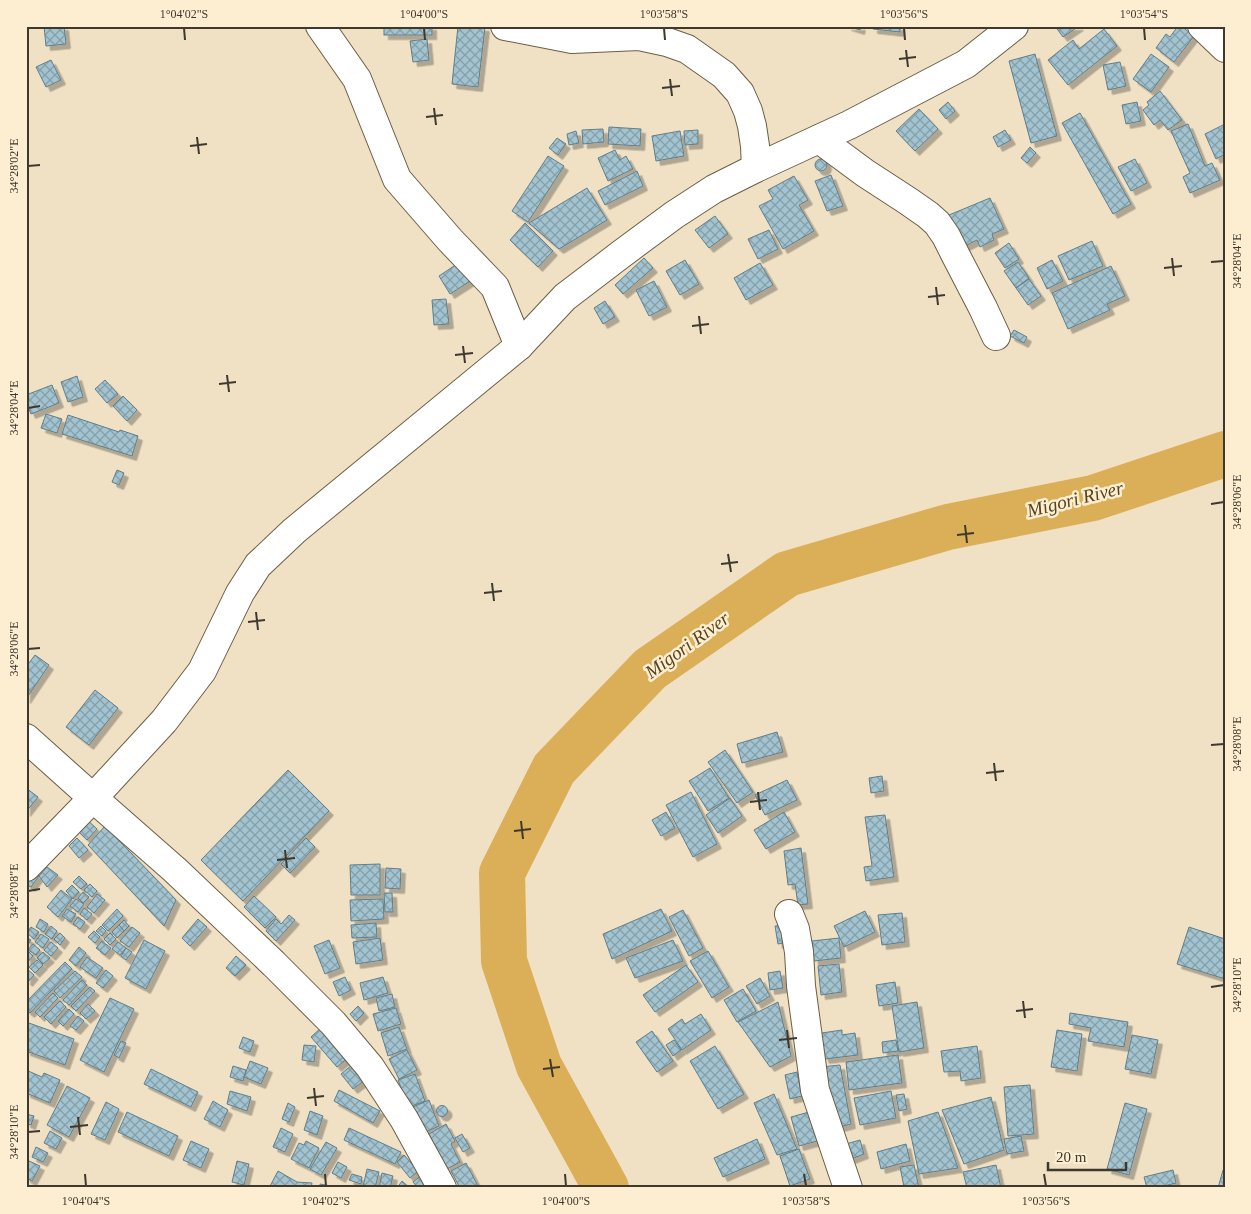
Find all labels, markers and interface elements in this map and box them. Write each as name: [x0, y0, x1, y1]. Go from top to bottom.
text: 1°04'02"S: [160, 7, 208, 21]
text: 1°04'00"S: [400, 7, 448, 21]
text: 1°03'58"S: [640, 7, 688, 21]
text: 1°03'56"S: [880, 7, 928, 21]
text: 1°03'54"S: [1120, 7, 1168, 21]
text: 34°28'02"E: [7, 138, 21, 194]
text: 34°28'04"E: [1230, 233, 1244, 289]
text: 34°28'04"E: [7, 380, 21, 436]
text: 34°28'06"E: [1230, 474, 1244, 530]
water label: Migori River: [1024, 477, 1126, 521]
water label: Migori River: [640, 607, 734, 683]
text: 34°28'06"E: [7, 621, 21, 677]
text: 34°28'08"E: [1230, 716, 1244, 772]
text: 34°28'08"E: [7, 863, 21, 919]
text: 34°28'10"E: [1230, 957, 1244, 1013]
text: 34°28'10"E: [7, 1104, 21, 1160]
scale bar: [1048, 1139, 1126, 1171]
text: 20 m: [1056, 1149, 1087, 1165]
text: 1°04'04"S: [62, 1194, 110, 1208]
text: 1°04'02"S: [302, 1194, 350, 1208]
text: 1°04'00"S: [542, 1194, 590, 1208]
text: 1°03'58"S: [782, 1194, 830, 1208]
text: 1°03'56"S: [1022, 1194, 1070, 1208]

